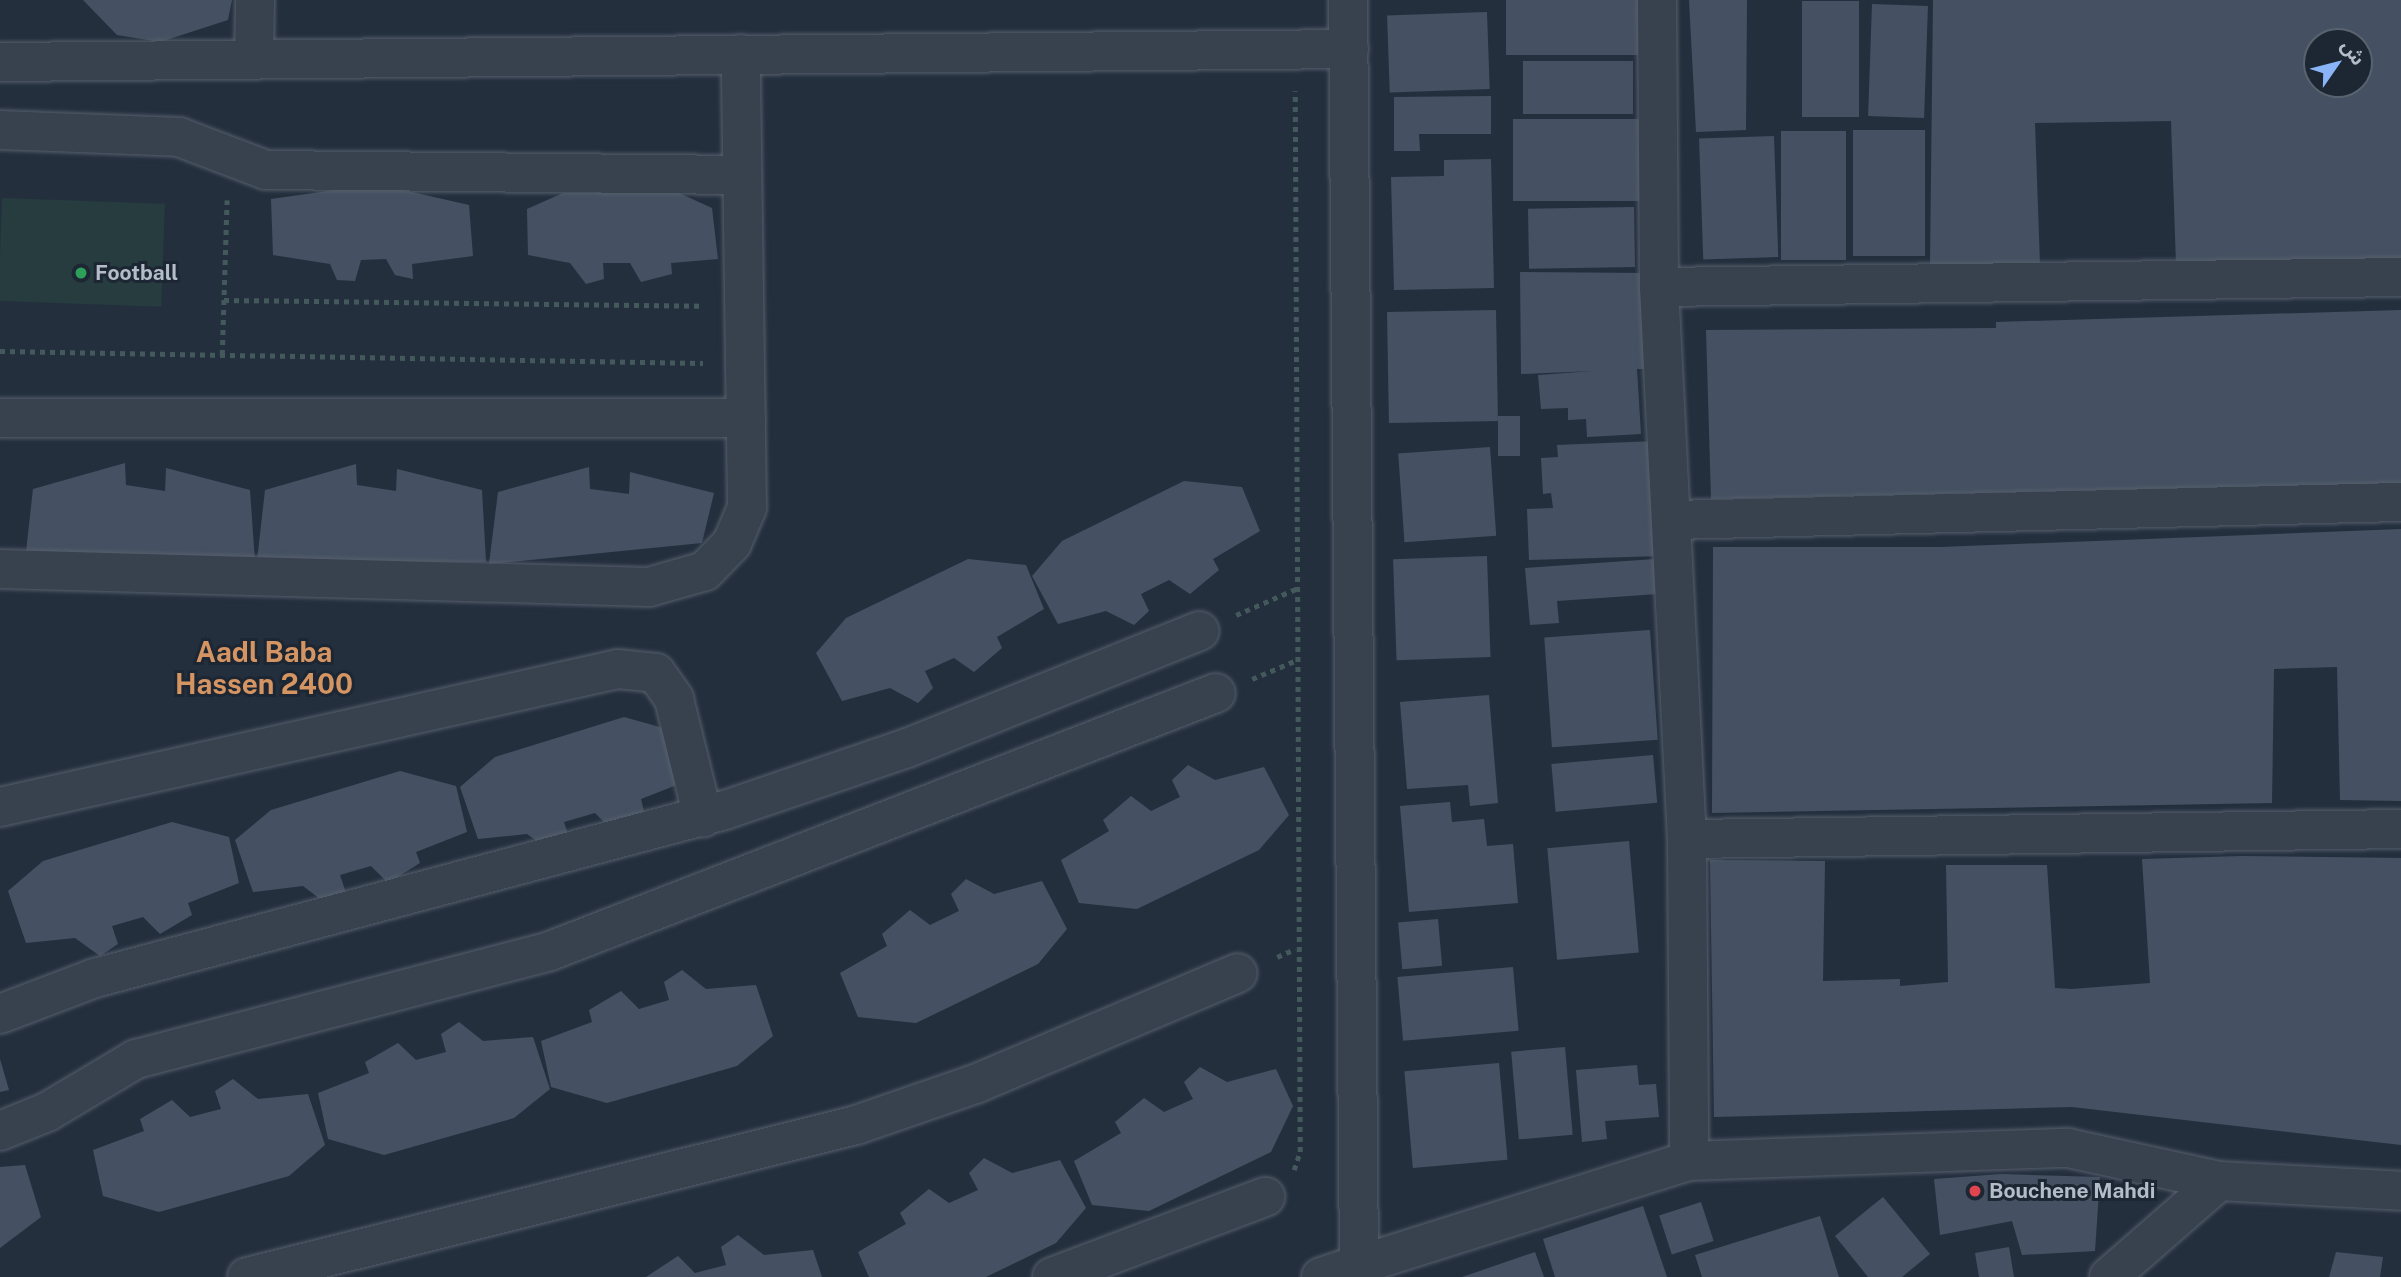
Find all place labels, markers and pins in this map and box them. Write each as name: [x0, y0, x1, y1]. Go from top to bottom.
place label: Football: [95, 260, 178, 286]
marker: Football: [73, 265, 89, 281]
place label: Bouchene Mahdi: [1989, 1178, 2155, 1204]
marker: Bouchene Mahdi: [1967, 1183, 1983, 1199]

